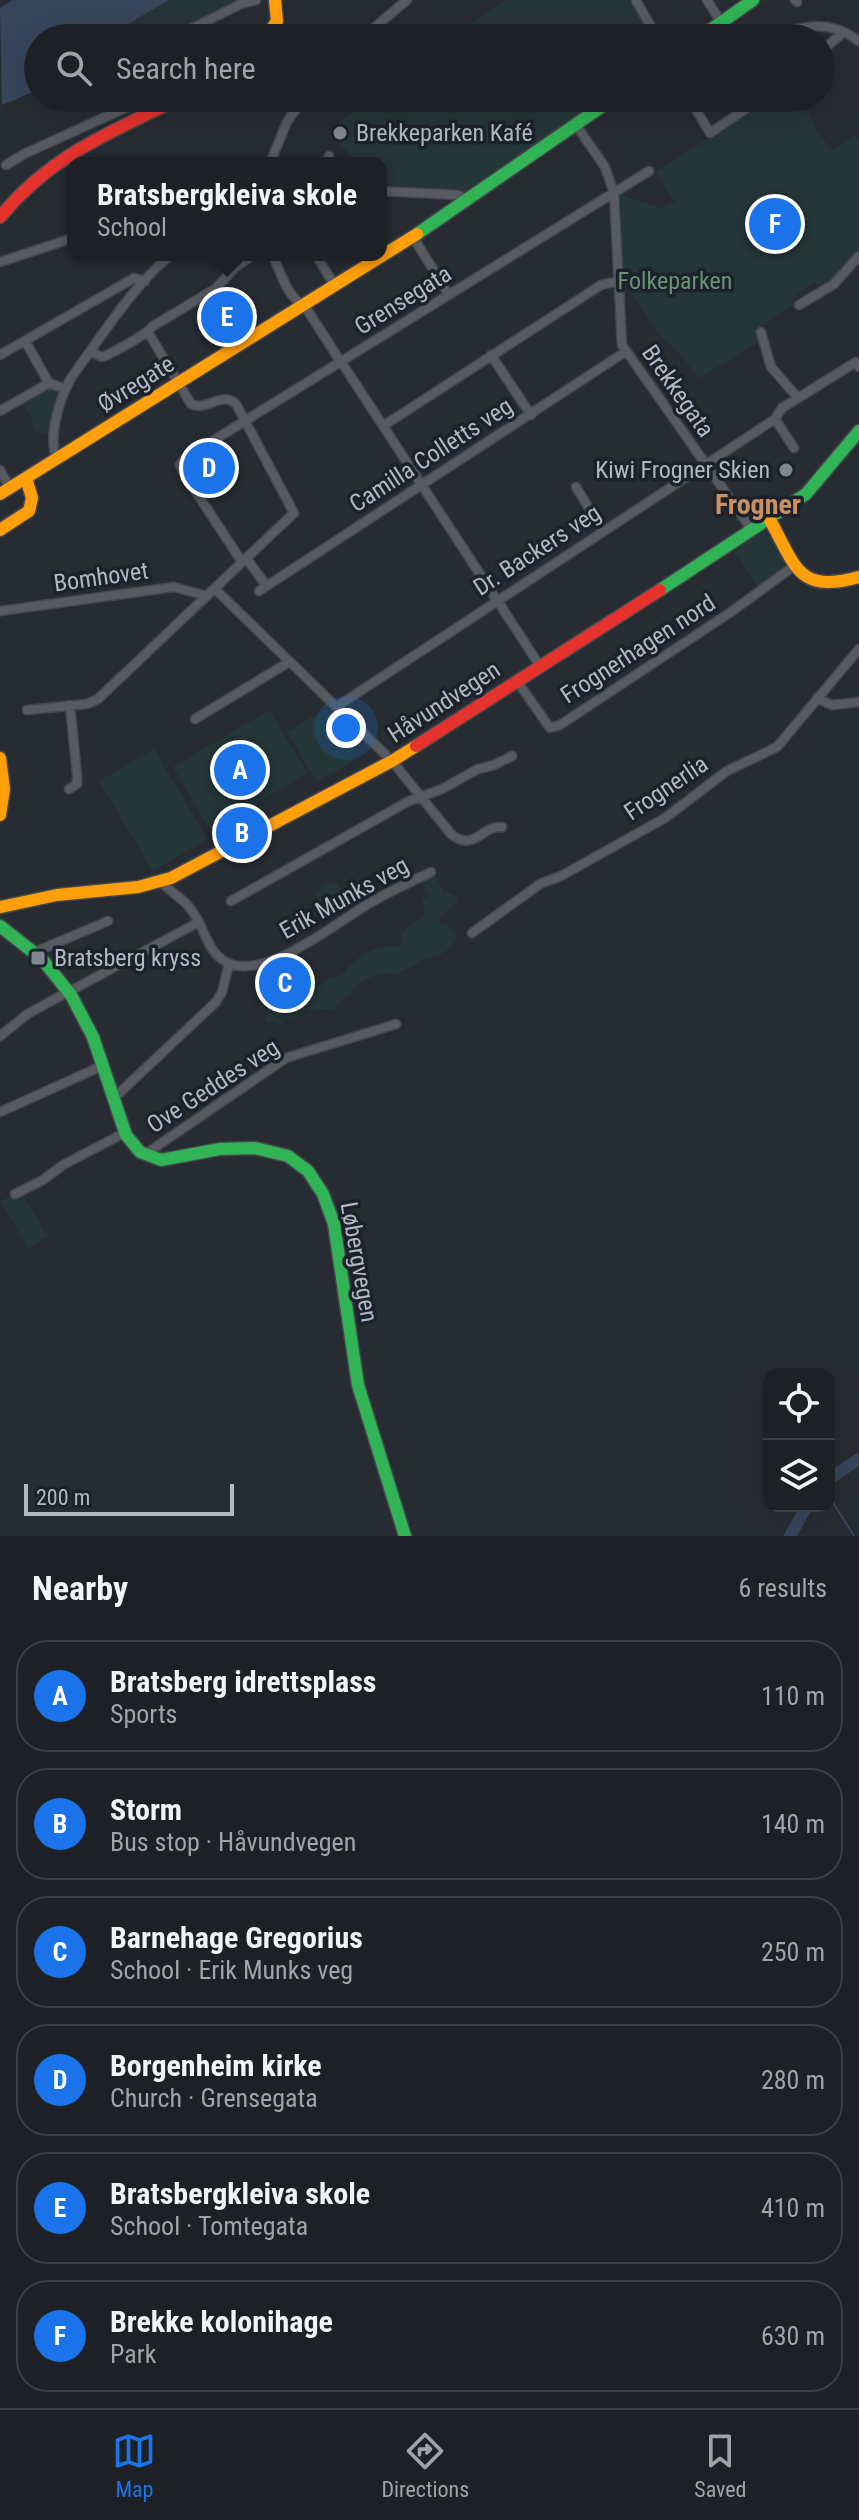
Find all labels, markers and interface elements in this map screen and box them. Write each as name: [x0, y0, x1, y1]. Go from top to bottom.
search box: [24, 24, 835, 112]
icon: search: [52, 46, 96, 90]
text: Search here: [116, 51, 256, 86]
place label: Brekkeparken Kafé: [356, 119, 533, 147]
marker: Brekkeparken Kafé: [331, 124, 349, 142]
popup: [67, 157, 387, 261]
text: Bratsbergkleiva skole: [97, 177, 357, 212]
pin: F: [749, 194, 801, 254]
text: School: [97, 212, 167, 242]
street label: Grensegata: [350, 259, 456, 341]
park label: Folkeparken: [618, 267, 732, 295]
pin: E: [201, 287, 253, 347]
street label: Brekkegata: [636, 340, 720, 442]
street label: Øvregate: [93, 350, 179, 418]
street label: Camilla Colletts veg: [344, 392, 518, 518]
pin: D: [183, 438, 235, 498]
place label: Kiwi Frogner Skien: [595, 456, 770, 484]
marker: Kiwi Frogner Skien: [777, 461, 795, 479]
district label: Frogner: [715, 488, 801, 521]
street label: Dr. Backers veg: [468, 499, 606, 601]
street label: Bomhovet: [52, 557, 150, 597]
street label: Frognerhagen nord: [556, 589, 720, 709]
street label: Håvundvegen: [383, 655, 505, 749]
your location: [326, 708, 366, 748]
pin: A: [214, 740, 266, 800]
street label: Frognerlia: [619, 750, 713, 826]
pin: B: [216, 803, 268, 863]
street label: Erik Munks veg: [275, 851, 413, 945]
place label: Bratsberg kryss: [54, 944, 201, 972]
marker: Bratsberg kryss: [29, 949, 47, 967]
pin: C: [259, 953, 311, 1013]
street label: Ove Geddes veg: [142, 1033, 284, 1139]
street label: Løbergvegen: [335, 1200, 383, 1324]
map controls: [763, 1368, 835, 1512]
button: locate: [763, 1368, 835, 1440]
button: layers: [763, 1440, 835, 1512]
scale bar: [24, 1480, 234, 1516]
text: 200 m: [36, 1485, 90, 1510]
text: Nearby: [32, 1568, 128, 1608]
text: 6 results: [738, 1573, 827, 1603]
text: Bratsberg idrettsplass: [110, 1664, 376, 1699]
text: A: [52, 1681, 68, 1711]
text: 110 m: [761, 1681, 825, 1711]
text: Sports: [110, 1699, 177, 1729]
text: Storm: [110, 1792, 182, 1827]
text: B: [53, 1809, 67, 1839]
text: 140 m: [761, 1809, 825, 1839]
text: Bus stop · Håvundvegen: [110, 1827, 356, 1857]
text: Barnehage Gregorius: [110, 1920, 363, 1955]
text: C: [53, 1937, 67, 1967]
text: 250 m: [761, 1937, 825, 1967]
text: School · Erik Munks veg: [110, 1955, 353, 1985]
text: Borgenheim kirke: [110, 2048, 322, 2083]
text: D: [53, 2065, 67, 2095]
text: 280 m: [761, 2065, 825, 2095]
text: Church · Grensegata: [110, 2083, 318, 2113]
text: Bratsbergkleiva skole: [110, 2176, 370, 2211]
text: E: [54, 2193, 66, 2223]
text: 410 m: [761, 2193, 825, 2223]
text: School · Tomtegata: [110, 2211, 308, 2241]
text: Brekke kolonihage: [110, 2304, 333, 2339]
text: F: [54, 2321, 66, 2351]
text: 630 m: [761, 2321, 825, 2351]
text: Park: [110, 2339, 156, 2369]
tab: Map: [112, 2429, 156, 2502]
tab: Directions: [381, 2429, 469, 2502]
tab: Saved: [694, 2429, 747, 2502]

